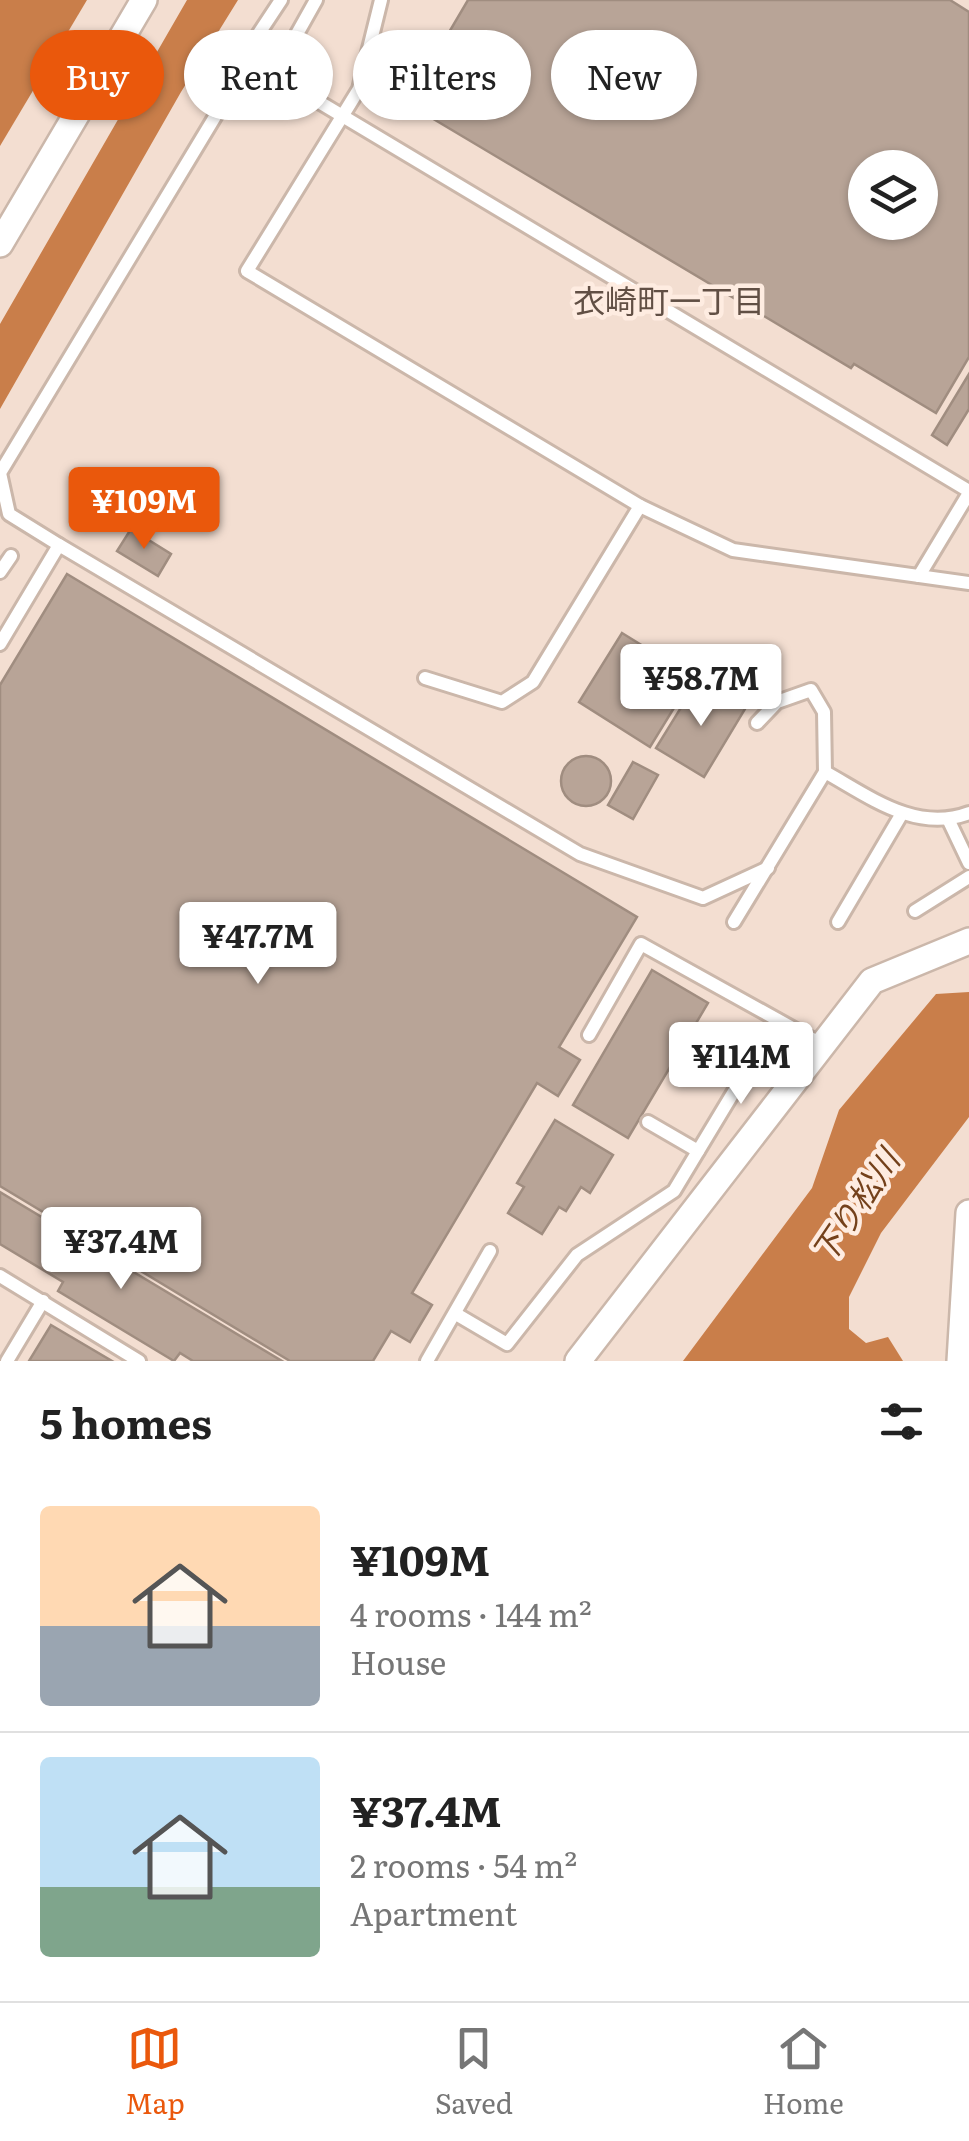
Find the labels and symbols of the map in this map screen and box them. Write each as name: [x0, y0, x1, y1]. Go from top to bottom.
district label: 衣崎町一丁目: [573, 275, 765, 323]
pin: ¥109M: [74, 467, 214, 552]
pin: ¥58.7M: [620, 644, 782, 729]
pin: ¥47.7M: [177, 902, 339, 987]
pin: ¥114M: [671, 1022, 811, 1107]
water label: 下り松川: [798, 1136, 911, 1272]
pin: ¥37.4M: [40, 1207, 202, 1292]

